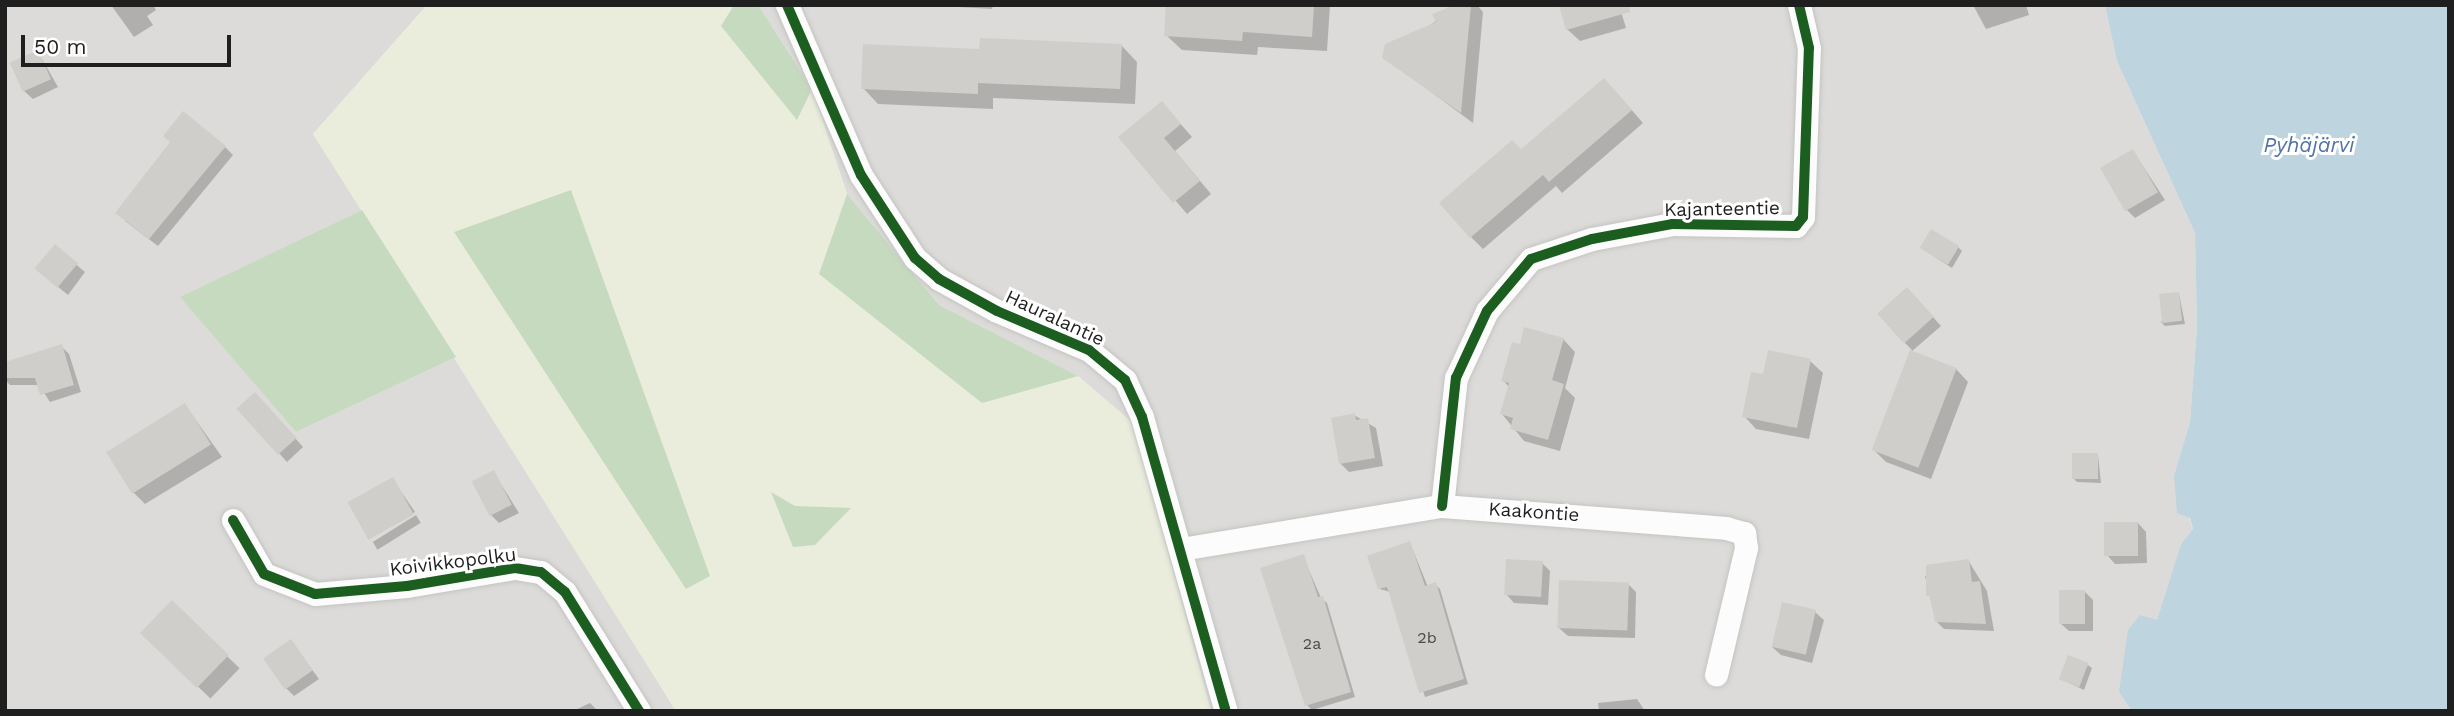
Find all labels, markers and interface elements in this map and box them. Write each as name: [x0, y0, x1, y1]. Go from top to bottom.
scale bar: [24, 21, 234, 65]
text: 50 m: [34, 34, 86, 59]
water label: Pyhäjärvi: [2263, 132, 2355, 158]
street label: Kajanteentie: [1664, 197, 1780, 221]
street label: Hauralantie: [1002, 285, 1108, 351]
street label: Kaakontie: [1488, 497, 1580, 527]
street label: Koivikkopolku: [388, 543, 518, 581]
house number: 2b: [1417, 628, 1437, 648]
house number: 2a: [1303, 634, 1321, 654]

